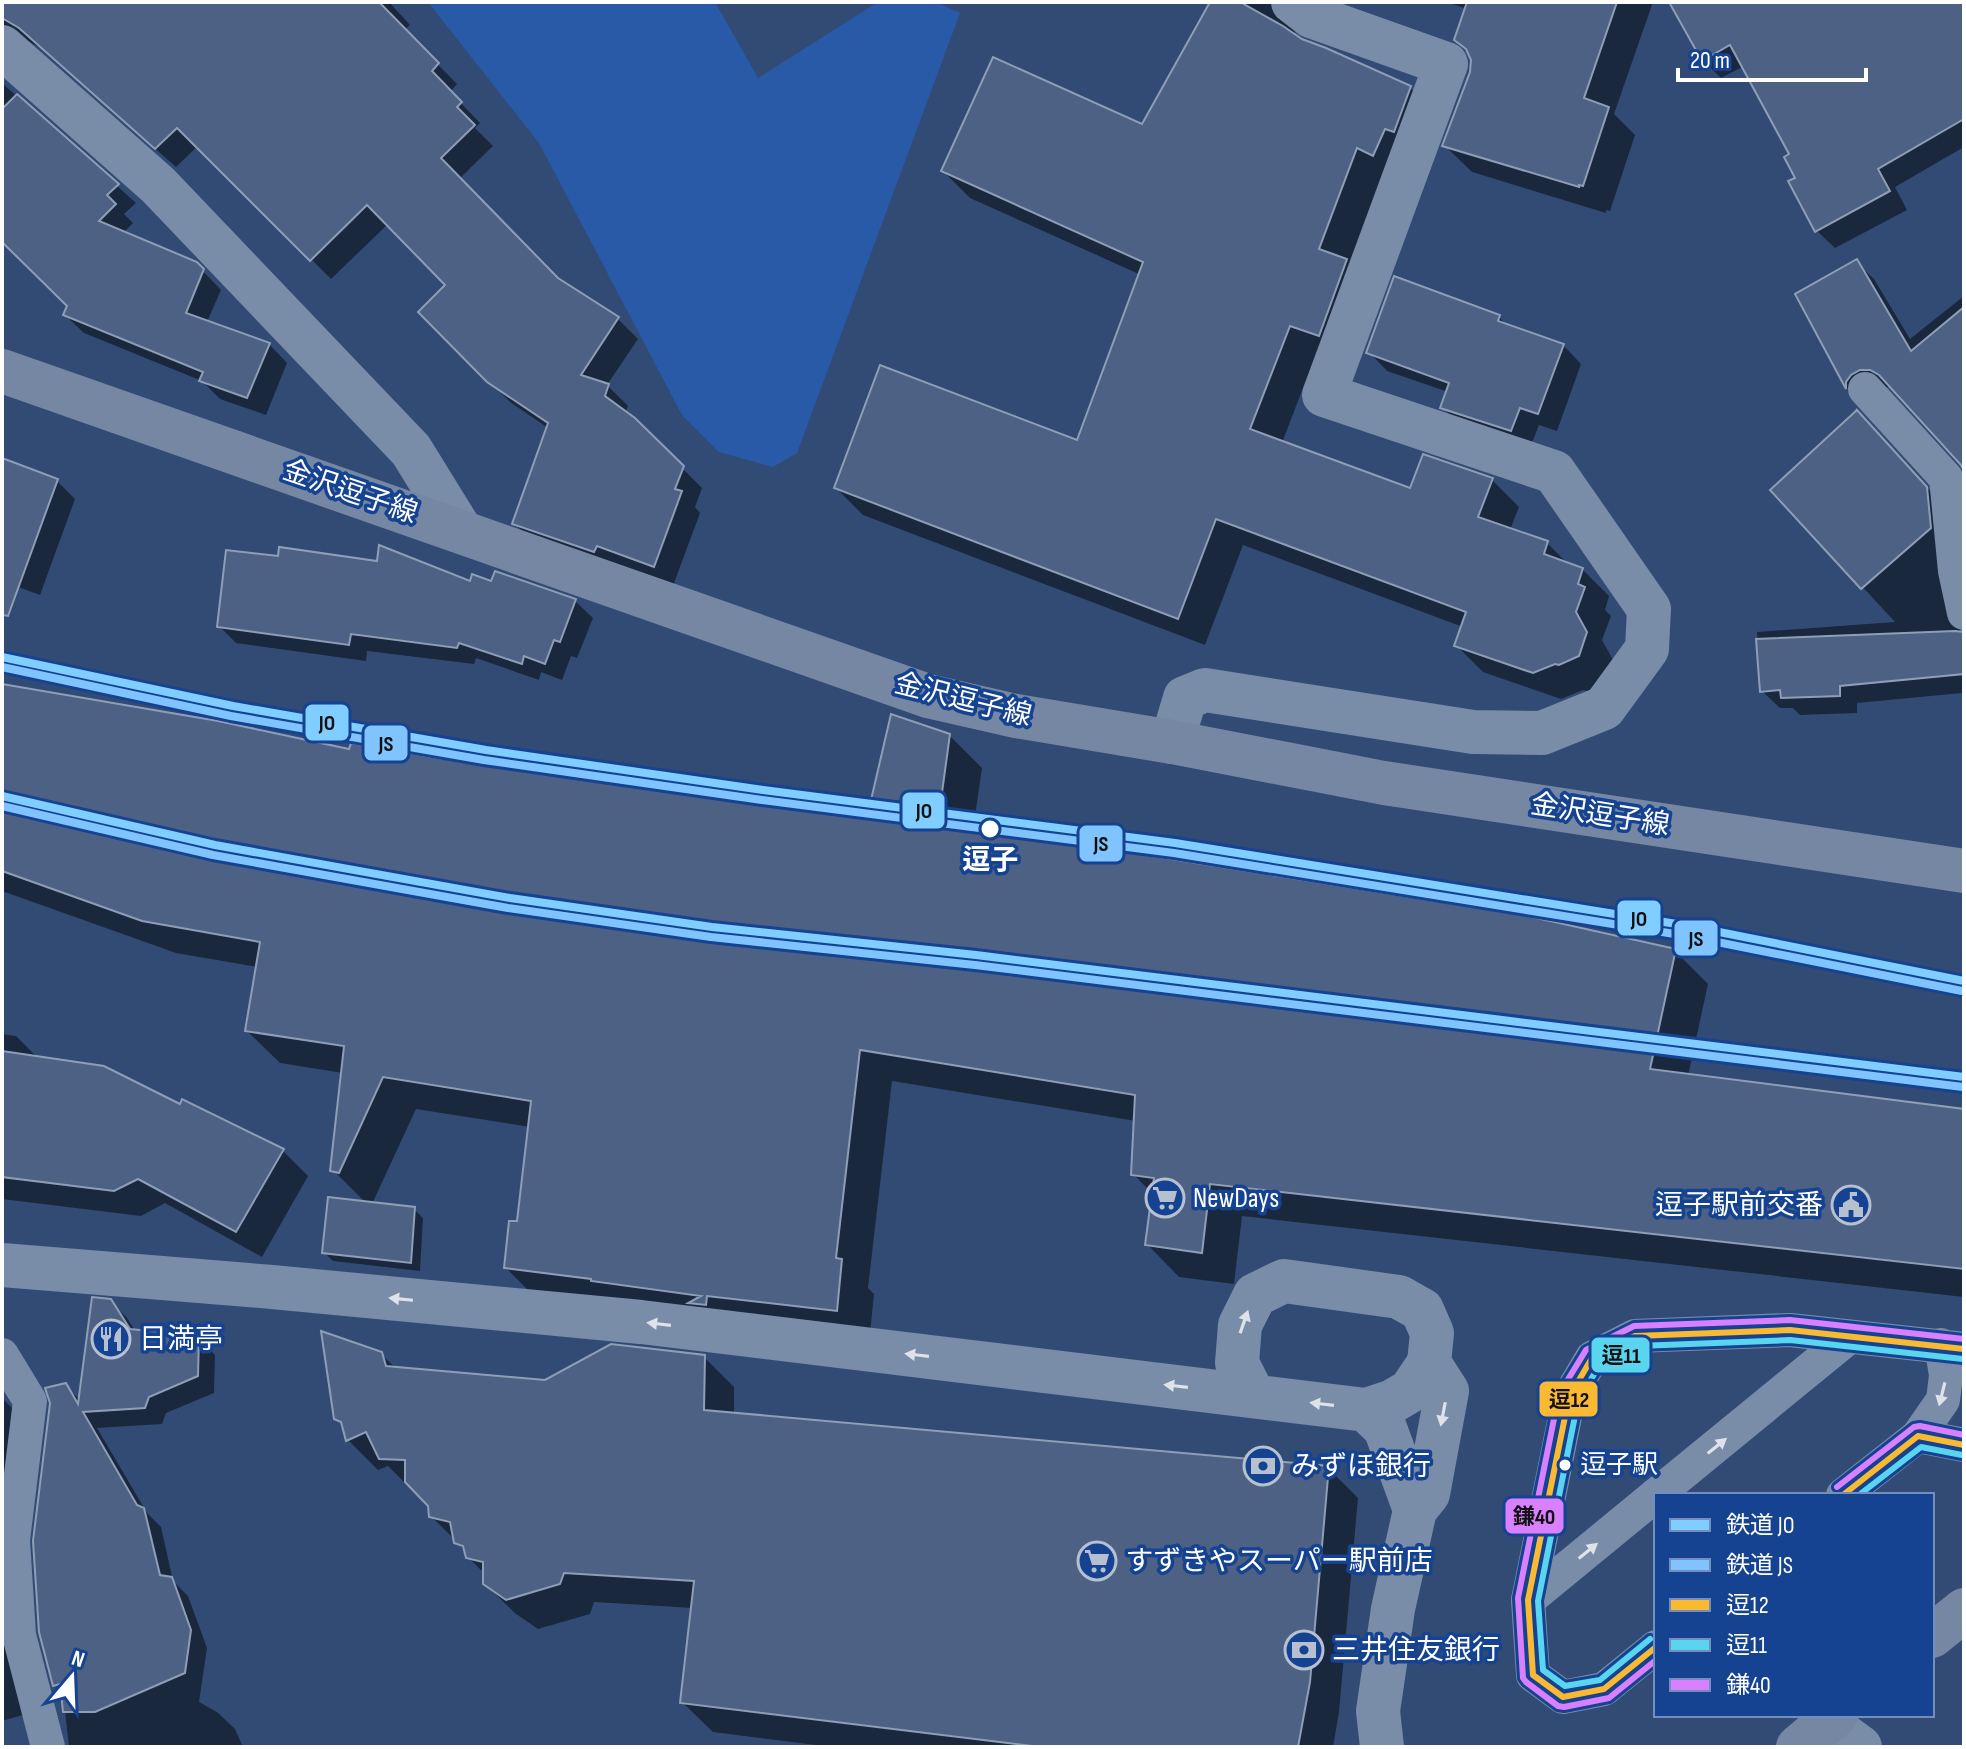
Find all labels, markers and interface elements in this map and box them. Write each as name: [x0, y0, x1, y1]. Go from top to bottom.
scale bar: [1678, 32, 1866, 82]
text: 20 m: [1690, 46, 1730, 75]
street label: 金沢逗子線: [278, 454, 422, 530]
street label: 金沢逗子線: [891, 667, 1035, 733]
line badge: JO: [304, 703, 350, 742]
text: JO: [318, 710, 335, 737]
line badge: JS: [363, 724, 409, 762]
text: JS: [378, 731, 394, 758]
street label: 金沢逗子線: [1528, 788, 1672, 842]
line badge: JO: [901, 791, 946, 830]
text: JO: [915, 798, 932, 825]
marker: 逗子: [979, 818, 1001, 840]
line badge: JS: [1078, 824, 1124, 863]
text: JS: [1093, 831, 1109, 858]
place label: 逗子: [962, 844, 1018, 877]
line badge: JO: [1616, 899, 1662, 937]
text: JO: [1630, 906, 1647, 933]
line badge: JS: [1673, 919, 1719, 957]
text: JS: [1688, 926, 1704, 953]
supermarket icon: NewDays: [1144, 1177, 1186, 1219]
place label: NewDays: [1193, 1182, 1279, 1215]
public building icon: 逗子駅前交番: [1830, 1184, 1872, 1226]
place label: 逗子駅前交番: [1655, 1189, 1823, 1222]
one-way arrow: [388, 1292, 413, 1305]
one-way arrow: [1238, 1310, 1250, 1334]
restaurant icon: 日満亭: [90, 1318, 132, 1360]
one-way arrow: [646, 1318, 671, 1331]
place label: 日満亭: [139, 1323, 223, 1356]
line badge: 逗11: [1590, 1336, 1651, 1374]
text: 逗11: [1601, 1343, 1641, 1370]
one-way arrow: [905, 1349, 930, 1362]
one-way arrow: [1163, 1380, 1188, 1393]
line badge: 逗12: [1538, 1380, 1599, 1418]
one-way arrow: [1935, 1381, 1948, 1406]
text: 逗12: [1549, 1387, 1589, 1414]
one-way arrow: [1310, 1397, 1335, 1410]
one-way arrow: [1436, 1402, 1448, 1427]
one-way arrow: [1706, 1437, 1727, 1454]
bank icon: みずほ銀行: [1242, 1445, 1284, 1487]
place label: みずほ銀行: [1291, 1450, 1431, 1483]
place label: 逗子駅: [1580, 1450, 1658, 1481]
marker: 逗子駅: [1557, 1457, 1573, 1473]
legend: [1654, 1493, 1934, 1717]
line badge: 鎌40: [1504, 1497, 1565, 1535]
text: 鎌40: [1513, 1504, 1555, 1531]
text: 鉄道 JO: [1726, 1511, 1795, 1540]
supermarket icon: すずきやスーパー駅前店: [1076, 1540, 1118, 1582]
one-way arrow: [1578, 1542, 1599, 1559]
place label: すずきやスーパー駅前店: [1125, 1545, 1433, 1578]
text: 鉄道 JS: [1726, 1551, 1793, 1580]
text: 逗12: [1726, 1591, 1769, 1620]
bank icon: 三井住友銀行: [1283, 1629, 1325, 1671]
text: 逗11: [1726, 1631, 1767, 1660]
place label: 三井住友銀行: [1332, 1634, 1500, 1667]
north arrow: [32, 1637, 112, 1717]
text: N: [68, 1645, 88, 1674]
text: 鎌40: [1726, 1671, 1771, 1700]

